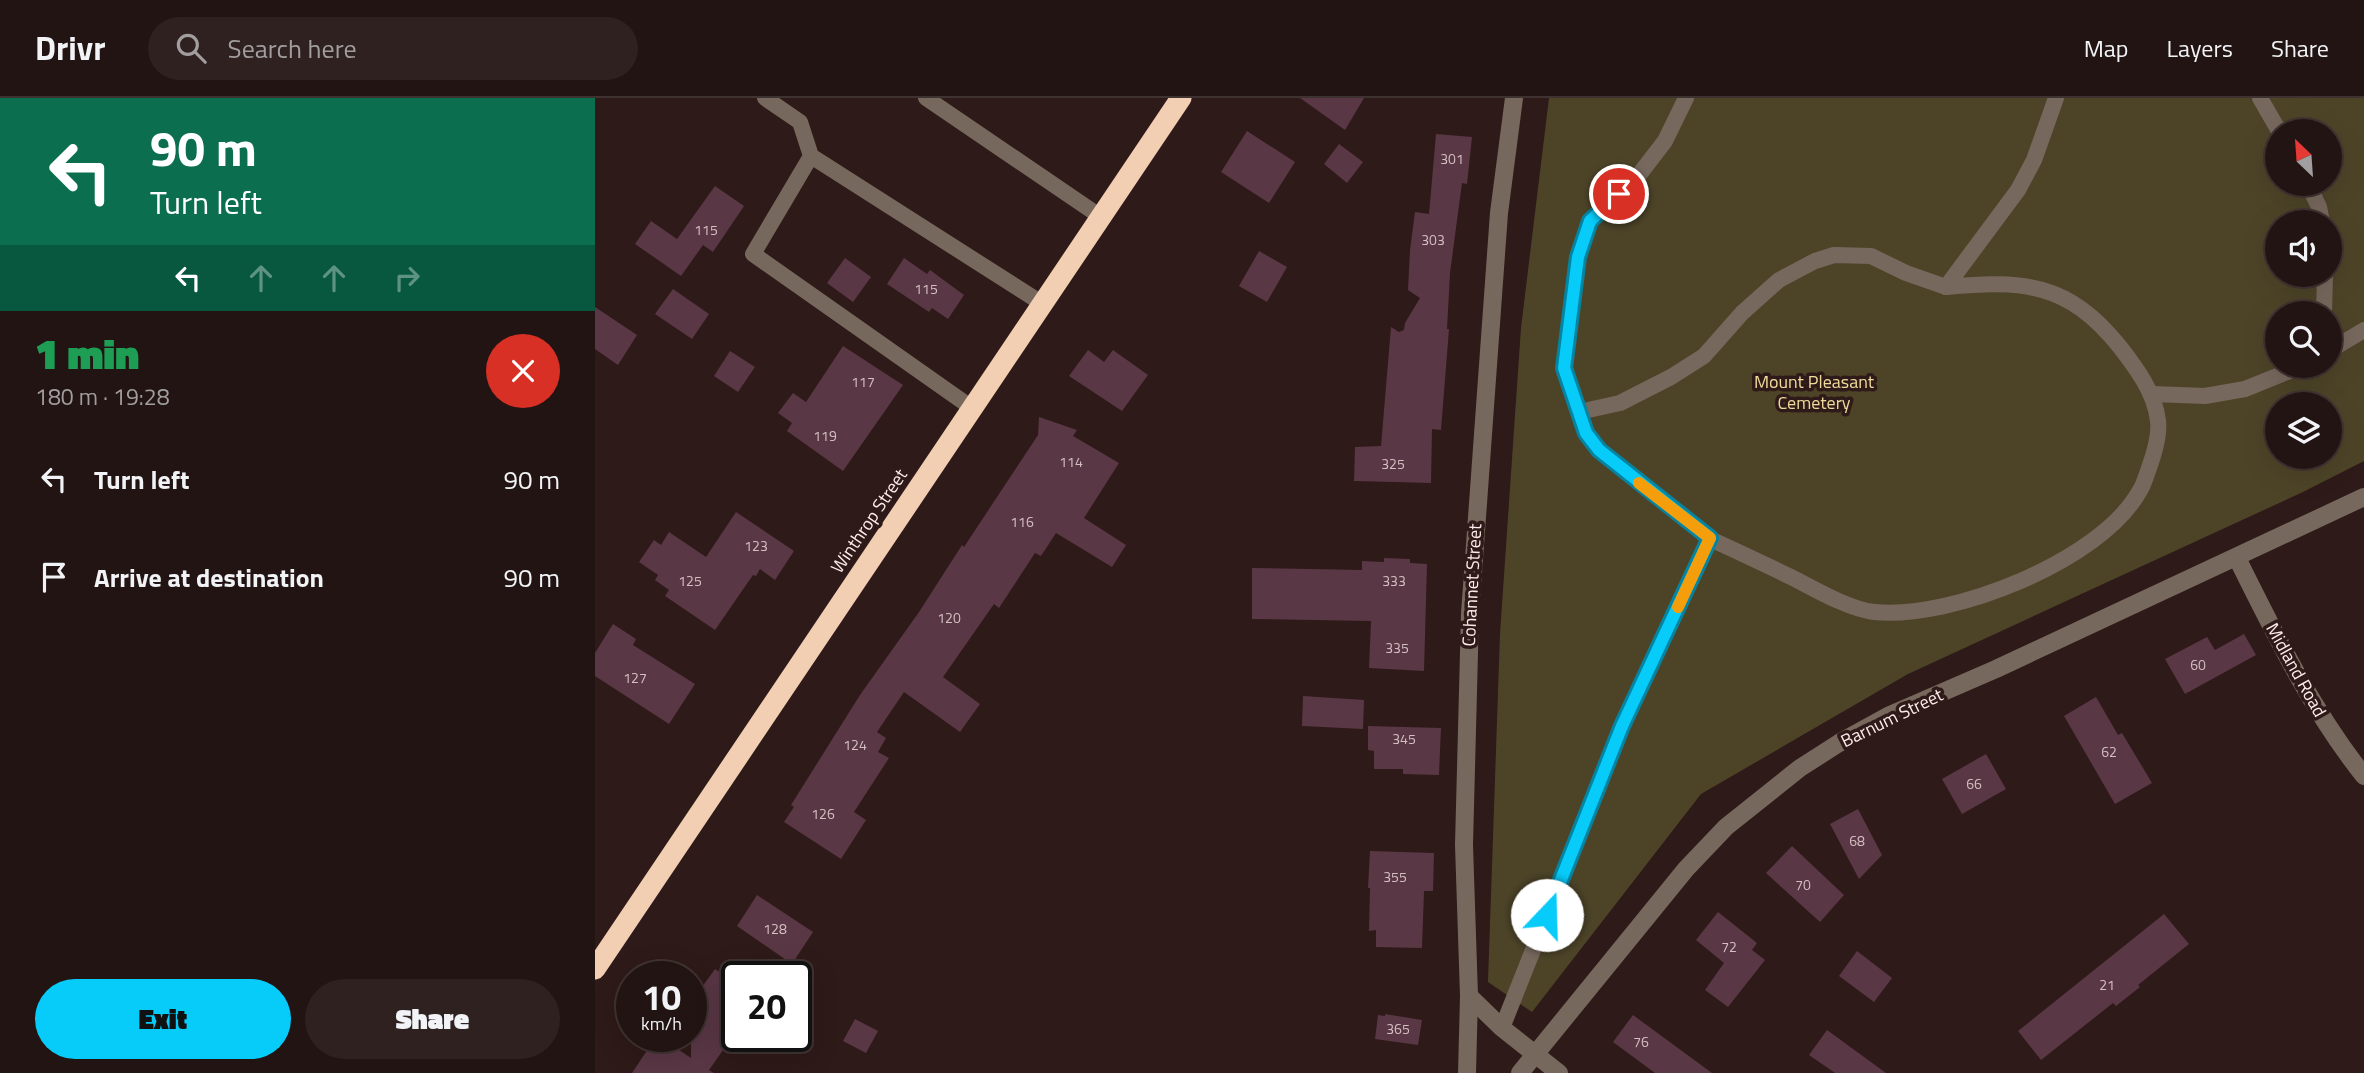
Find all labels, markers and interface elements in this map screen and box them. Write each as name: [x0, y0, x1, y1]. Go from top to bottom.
search box: [148, 17, 638, 80]
text: Drivr: [35, 23, 106, 73]
icon: search: [172, 29, 210, 67]
text: Search here: [228, 29, 357, 68]
text: Map: [2084, 30, 2129, 66]
text: Layers: [2167, 30, 2233, 66]
text: Share: [2271, 30, 2329, 66]
text: 90 m: [150, 110, 257, 185]
north arrow: [2265, 119, 2341, 196]
map controls: [2265, 119, 2342, 469]
icon: left: [35, 126, 126, 217]
house number: 301: [1440, 148, 1464, 169]
pin: [1589, 164, 1649, 224]
icon: arrive: [1600, 175, 1638, 213]
text: Turn left: [150, 178, 262, 226]
button: sound: [2265, 210, 2342, 287]
house number: 115: [694, 219, 718, 240]
house number: 303: [1421, 229, 1445, 250]
icon: left: [169, 259, 207, 297]
icon: ahead: [242, 259, 280, 297]
icon: ahead: [315, 259, 353, 297]
icon: right: [388, 259, 426, 297]
house number: 115: [914, 278, 938, 299]
button: search: [2265, 301, 2342, 378]
text: 1 min: [35, 321, 139, 385]
button: close: [486, 334, 560, 408]
park label: Mount Pleasant Cemetery: [1754, 368, 1875, 416]
house number: 117: [851, 371, 875, 392]
text: 180 m · 19:28: [35, 379, 170, 414]
button: layers: [2265, 392, 2342, 469]
house number: 119: [813, 425, 837, 446]
house number: 114: [1059, 451, 1083, 472]
house number: 325: [1381, 453, 1405, 474]
icon: left: [35, 460, 73, 498]
text: Turn left: [94, 460, 189, 499]
text: 90 m: [503, 460, 560, 499]
street label: Winthrop Street: [824, 462, 914, 578]
house number: 116: [1010, 511, 1034, 532]
street label: Cohannet Street: [1455, 522, 1488, 647]
house number: 123: [744, 535, 768, 556]
icon: arrive: [35, 558, 73, 596]
text: Arrive at destination: [94, 558, 324, 597]
text: 90 m: [503, 558, 560, 597]
house number: 125: [678, 570, 702, 591]
house number: 333: [1382, 570, 1406, 591]
house number: 120: [937, 607, 961, 628]
street label: Midland Road: [2259, 618, 2333, 722]
house number: 335: [1385, 637, 1409, 658]
house number: 60: [2190, 654, 2206, 675]
house number: 127: [623, 667, 647, 688]
street label: Barnum Street: [1836, 681, 1948, 754]
house number: 345: [1392, 728, 1416, 749]
house number: 124: [843, 734, 867, 755]
house number: 62: [2101, 741, 2117, 762]
house number: 66: [1966, 773, 1982, 794]
house number: 126: [811, 803, 835, 824]
house number: 68: [1849, 830, 1865, 851]
house number: 355: [1383, 866, 1407, 887]
house number: 70: [1795, 874, 1811, 895]
position arrow: [1510, 878, 1584, 952]
house number: 128: [763, 918, 787, 939]
house number: 72: [1721, 936, 1737, 957]
speed limit sign: 20: [721, 961, 812, 1052]
text: 10: [642, 970, 681, 1024]
house number: 21: [2099, 974, 2115, 995]
button: Exit: [35, 979, 291, 1059]
button: Share: [305, 979, 560, 1059]
text: km/h: [641, 1010, 682, 1037]
house number: 365: [1386, 1018, 1410, 1039]
house number: 76: [1633, 1031, 1649, 1052]

